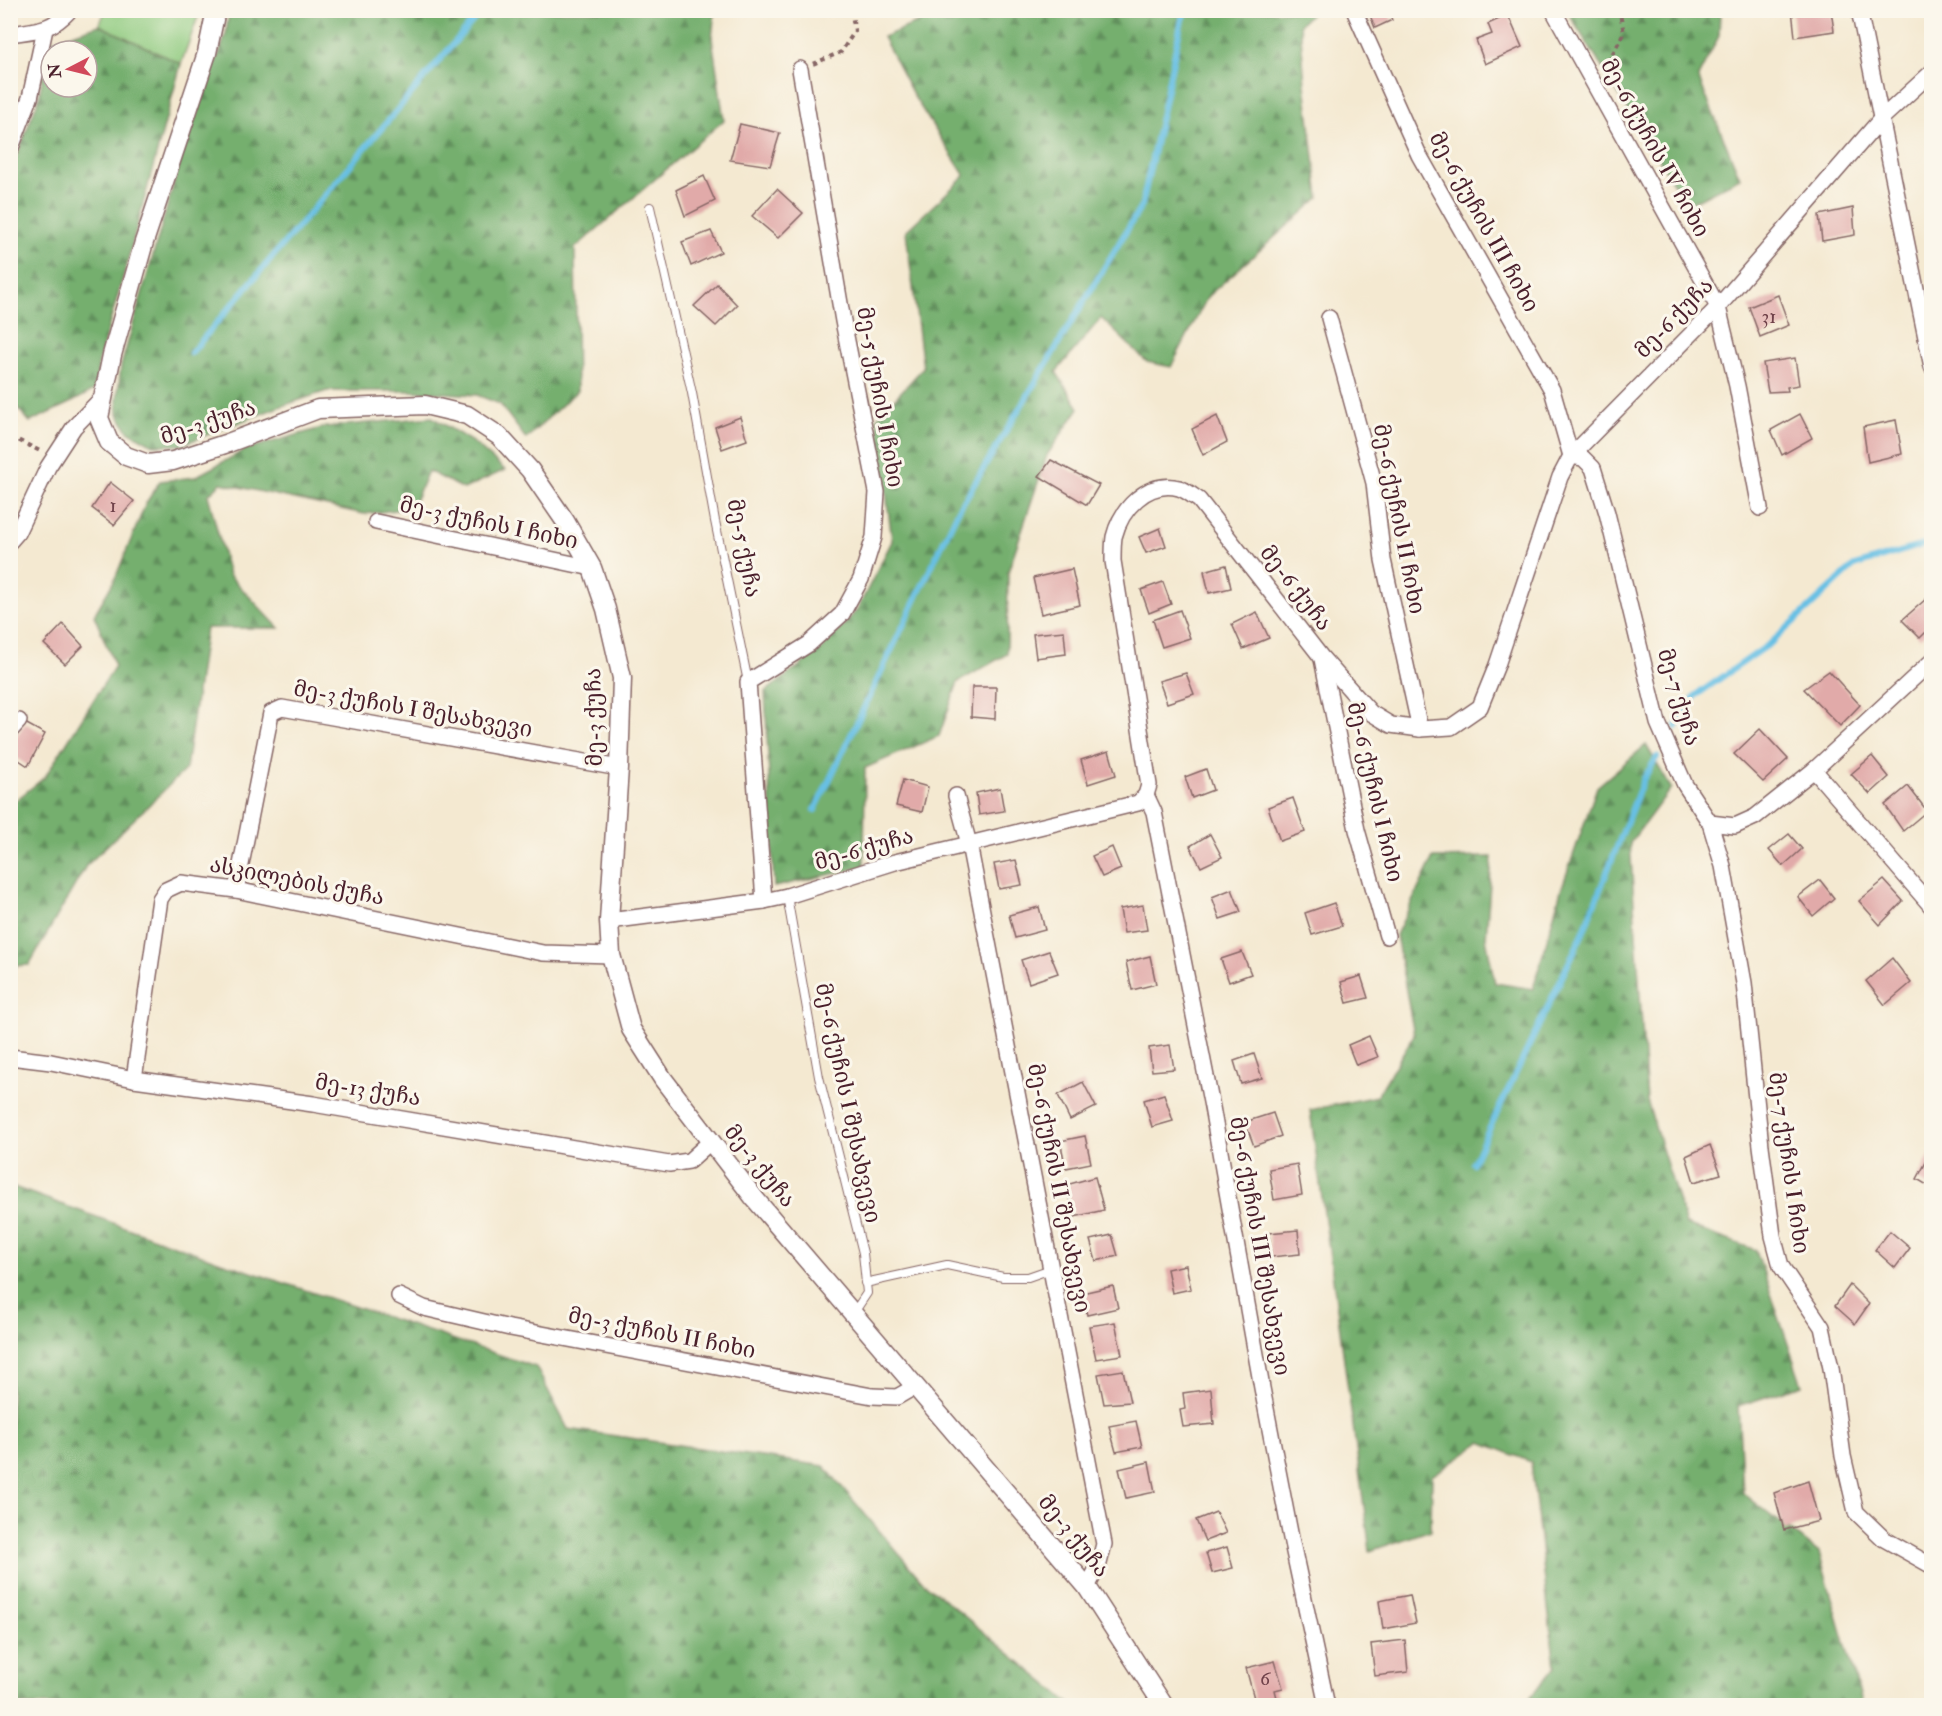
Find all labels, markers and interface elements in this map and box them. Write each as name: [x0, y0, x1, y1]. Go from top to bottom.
north arrow: [39, 39, 99, 99]
street label: მე-6 ქუჩის IV ჩიხი: [1594, 54, 1716, 242]
text: N: [44, 62, 66, 80]
street label: მე-6 ქუჩის III ჩიხი: [1423, 127, 1545, 317]
street label: მე-6 ქუჩა: [1629, 272, 1719, 364]
house number: 31: [1762, 304, 1776, 329]
street label: მე-5 ქუჩის I ჩიხი: [850, 305, 910, 489]
street label: მე-3 ქუჩა: [157, 393, 259, 451]
street label: მე-6 ქუჩის II ჩიხი: [1367, 422, 1431, 616]
street label: მე-3 ქუჩის I ჩიხი: [397, 490, 581, 556]
house number: 1: [109, 493, 117, 518]
street label: მე-5 ქუჩა: [721, 496, 767, 600]
street label: მე-6 ქუჩა: [1254, 540, 1338, 636]
street label: მე-7 ქუჩა: [1651, 645, 1707, 749]
street label: მე-3 ქუჩა: [579, 667, 609, 767]
street label: მე-3 ქუჩის I შესახვევი: [291, 674, 535, 744]
street label: მე-6 ქუჩის I ჩიხი: [1341, 699, 1409, 885]
street label: მე-6 ქუჩა: [812, 822, 916, 876]
street label: ასკილების ქუჩა: [207, 850, 387, 912]
street label: მე-6 ქუჩის I შესახვევი: [809, 980, 887, 1226]
street label: მე-6 ქუჩის II შესახვევი: [1021, 1061, 1097, 1315]
street label: მე-13 ქუჩა: [313, 1068, 423, 1112]
street label: მე-7 ქუჩის I ჩიხი: [1762, 1070, 1816, 1256]
street label: მე-6 ქუჩის III შესახვევი: [1223, 1114, 1297, 1378]
street label: მე-3 ქუჩა: [718, 1119, 802, 1213]
street label: მე-3 ქუჩის II ჩიხი: [566, 1301, 758, 1365]
street label: მე-3 ქუჩა: [1032, 1489, 1116, 1583]
house number: 6: [1260, 1666, 1271, 1691]

